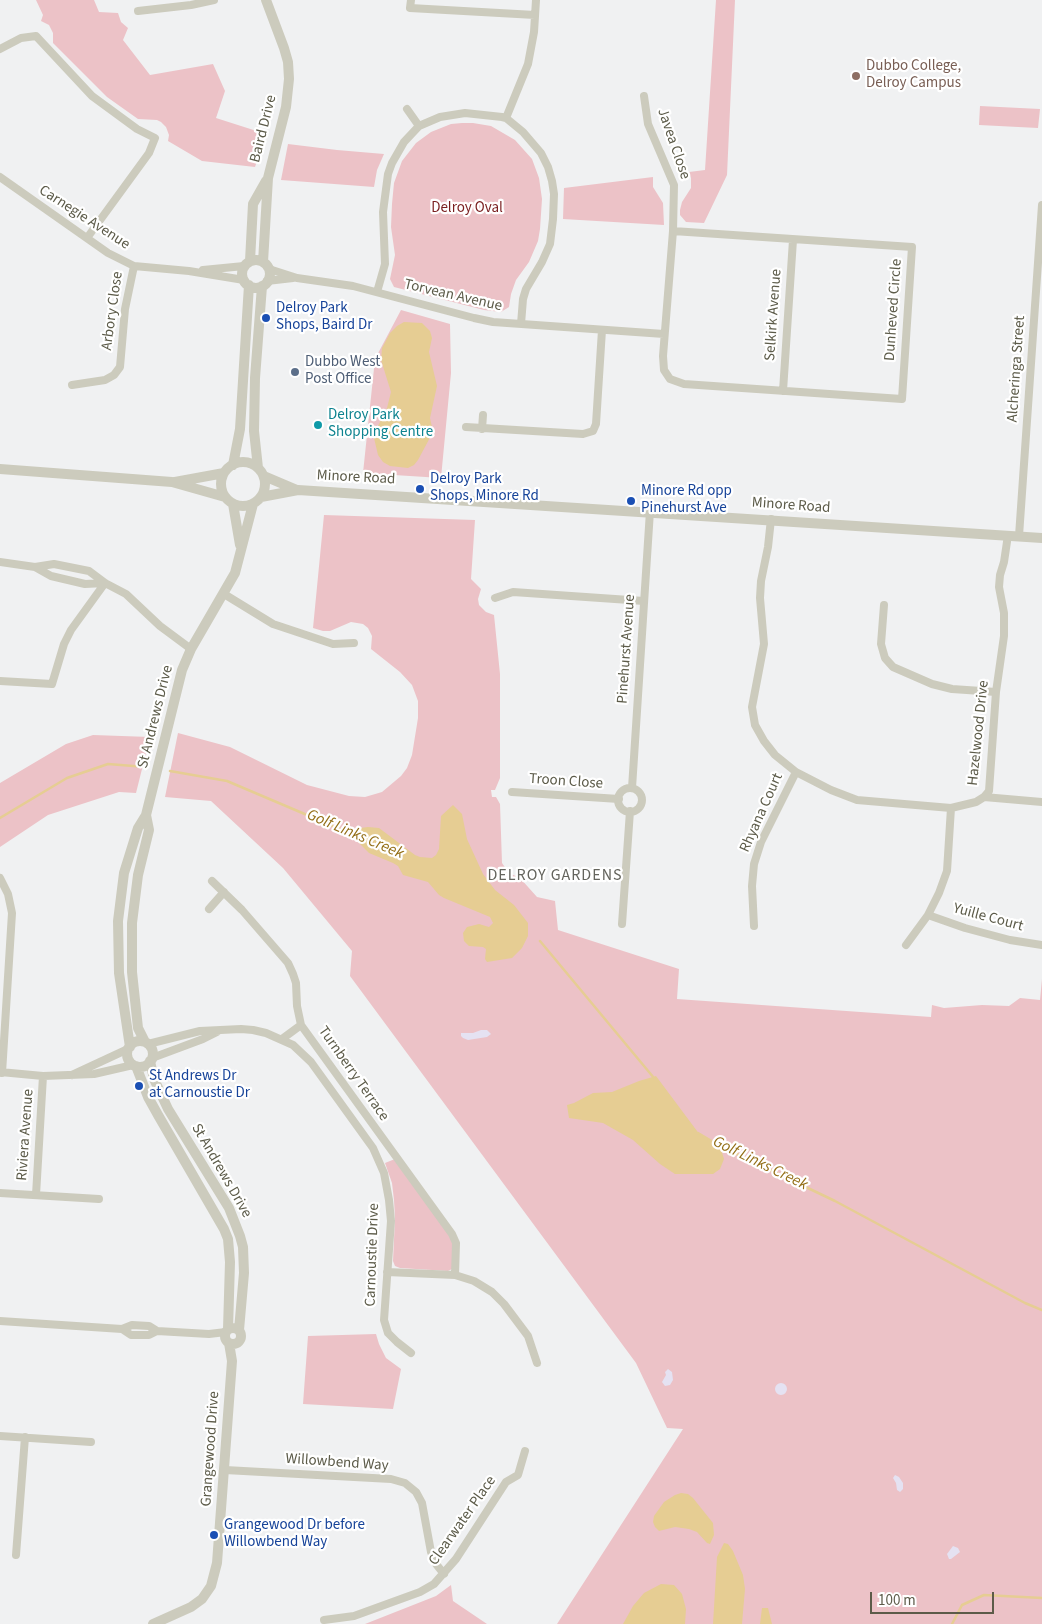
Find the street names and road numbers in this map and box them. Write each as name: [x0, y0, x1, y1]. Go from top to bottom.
street label: Baird Drive: [247, 93, 281, 165]
street label: Javea Close: [652, 106, 694, 182]
street label: Carnegie Avenue: [35, 182, 133, 254]
street label: Dunheved Circle: [881, 258, 907, 362]
street label: Selkirk Avenue: [762, 268, 786, 362]
street label: Arbory Close: [99, 270, 127, 352]
street label: Torvean Avenue: [402, 276, 504, 316]
street label: Alcheringa Street: [1004, 315, 1030, 423]
street label: Minore Road: [316, 467, 396, 489]
street label: Minore Road: [751, 494, 831, 518]
street label: Pinehurst Avenue: [614, 594, 640, 704]
street label: St Andrews Drive: [134, 664, 178, 770]
street label: Hazelwood Drive: [965, 680, 993, 786]
street label: Troon Close: [528, 770, 604, 794]
street label: Rhyana Court: [737, 771, 787, 855]
street label: Yuille Court: [951, 900, 1025, 936]
street label: Turnberry Terrace: [314, 1023, 392, 1125]
street label: Riviera Avenue: [14, 1088, 38, 1182]
street label: St Andrews Drive: [187, 1121, 255, 1221]
street label: Carnoustie Drive: [362, 1203, 384, 1307]
street label: Grangewood Drive: [198, 1391, 224, 1507]
street label: Willowbend Way: [285, 1450, 389, 1476]
street label: Clearwater Place: [426, 1473, 500, 1569]

